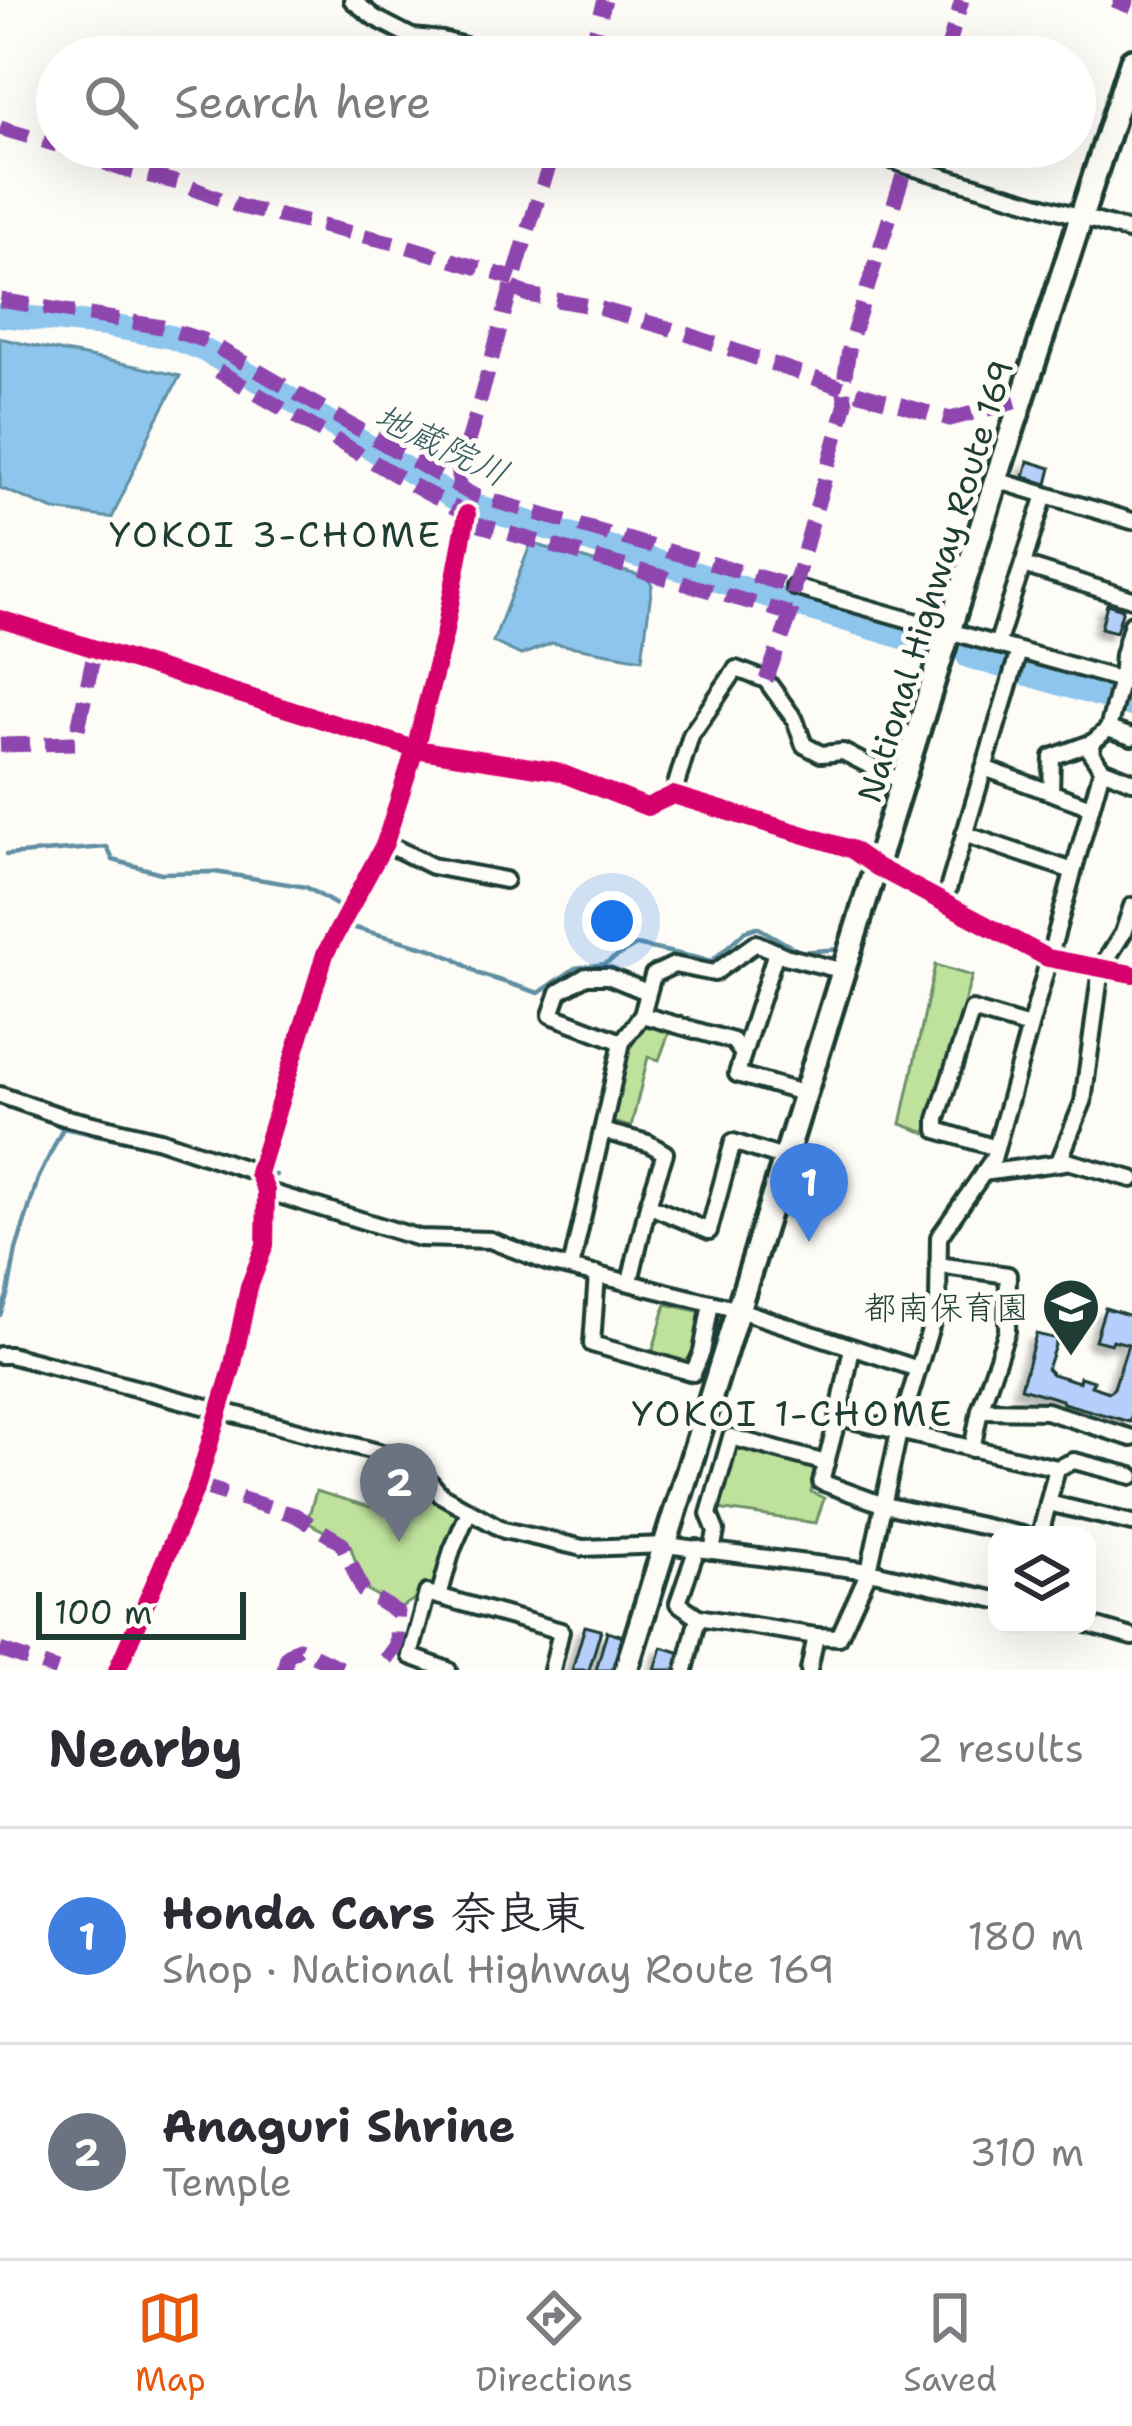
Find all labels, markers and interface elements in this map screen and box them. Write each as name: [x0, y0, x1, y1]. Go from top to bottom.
search box: [36, 36, 1096, 168]
icon: search: [78, 69, 144, 135]
text: Search here: [174, 72, 431, 132]
street label: National Highway Route 169: [847, 354, 1024, 808]
water label: 地蔵院川: [366, 391, 517, 498]
district label: YOKOI 3-CHOME: [109, 510, 443, 559]
your location: [582, 891, 642, 951]
pin: 1: [770, 1143, 848, 1242]
school or university icon: 都南保育園: [1040, 1276, 1102, 1358]
place label: 都南保育園: [864, 1285, 1029, 1330]
district label: YOKOI 1-CHOME: [631, 1389, 955, 1438]
pin: 2: [360, 1443, 438, 1542]
map controls: [988, 1526, 1096, 1634]
button: layers: [988, 1526, 1096, 1634]
scale bar: [36, 1586, 246, 1639]
text: 100 m: [54, 1590, 153, 1635]
text: Nearby: [48, 1714, 243, 1782]
text: 2 results: [917, 1722, 1084, 1774]
text: Honda Cars 奈良東: [162, 1883, 586, 1943]
text: 1: [78, 1910, 96, 1962]
text: 180 m: [968, 1910, 1084, 1962]
text: Shop · National Highway Route 169: [162, 1943, 835, 1995]
text: Anaguri Shrine: [162, 2096, 515, 2156]
text: 2: [73, 2126, 101, 2178]
text: 310 m: [969, 2126, 1084, 2178]
text: Temple: [162, 2156, 292, 2208]
tab: Map: [135, 2285, 206, 2402]
tab: Directions: [476, 2285, 633, 2402]
tab: Saved: [903, 2285, 997, 2402]

